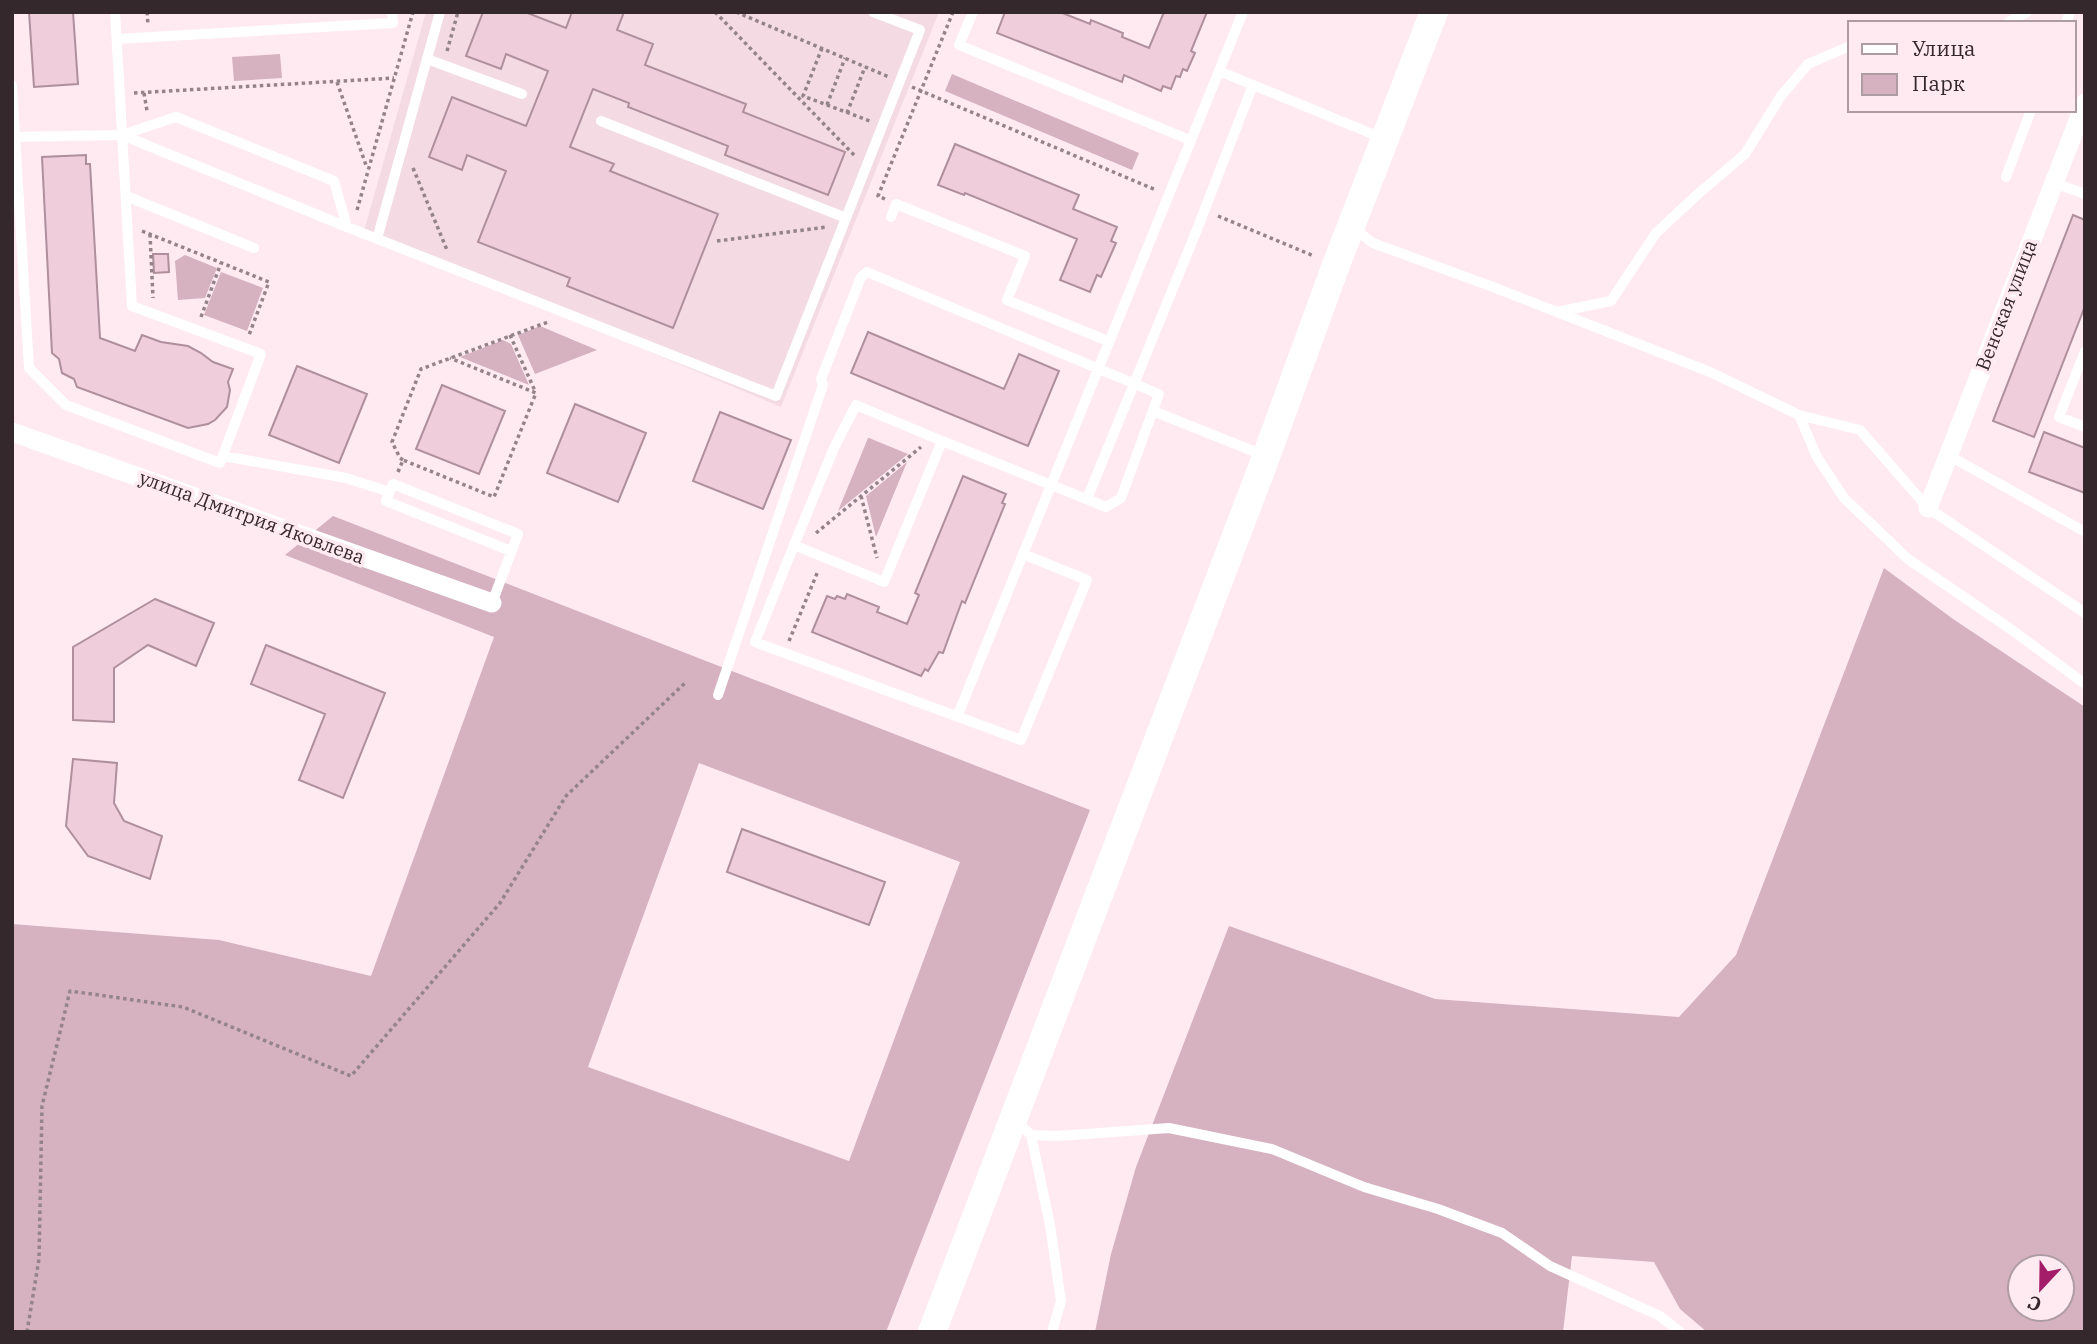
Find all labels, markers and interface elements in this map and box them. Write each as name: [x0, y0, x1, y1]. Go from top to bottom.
legend: [1848, 21, 2076, 112]
text: Улица: [1912, 34, 1976, 62]
text: Парк: [1912, 69, 1965, 97]
street label: Венская улица: [1970, 236, 2042, 374]
street label: улица Дмитрия Яковлева: [136, 465, 368, 569]
north arrow: [2006, 1253, 2076, 1323]
text: С: [2024, 1290, 2045, 1317]

